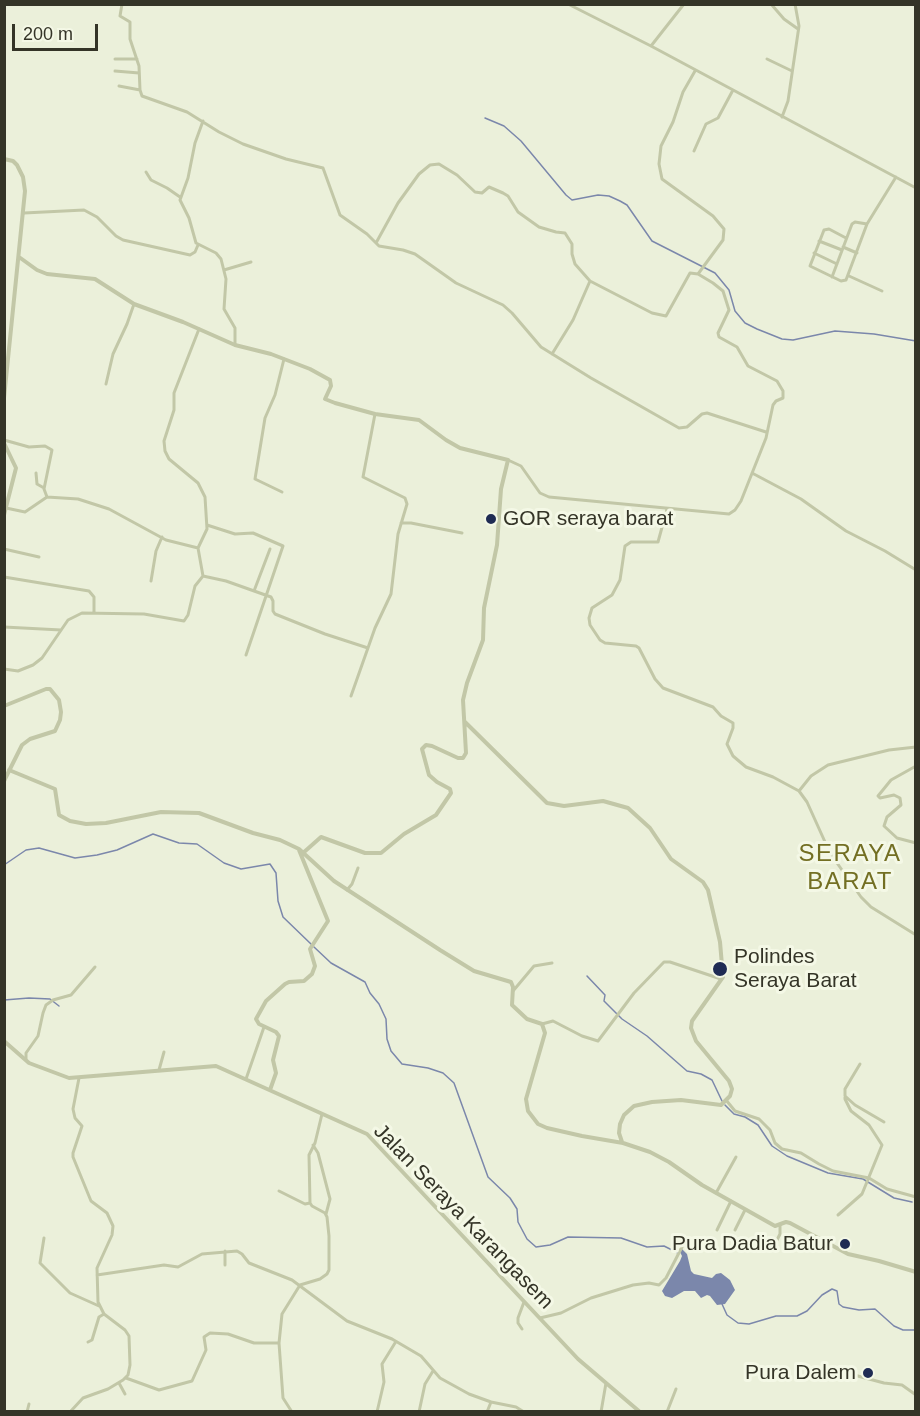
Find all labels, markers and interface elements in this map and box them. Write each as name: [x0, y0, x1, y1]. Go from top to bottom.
scale bar: [15, 12, 100, 50]
text: 200 m: [23, 24, 73, 44]
place label: GOR seraya barat: [503, 506, 673, 532]
marker: GOR seraya barat: [484, 512, 498, 526]
district label: SERAYA BARAT: [799, 840, 901, 896]
place label: Polindes Seraya Barat: [734, 944, 857, 994]
marker: Polindes Seraya Barat: [711, 960, 729, 978]
street label: Jalan Seraya Karangasem: [368, 1119, 558, 1315]
place label: Pura Dadia Batur: [672, 1231, 833, 1257]
marker: Pura Dadia Batur: [838, 1237, 852, 1251]
place label: Pura Dalem: [745, 1360, 856, 1386]
marker: Pura Dalem: [861, 1366, 875, 1380]

